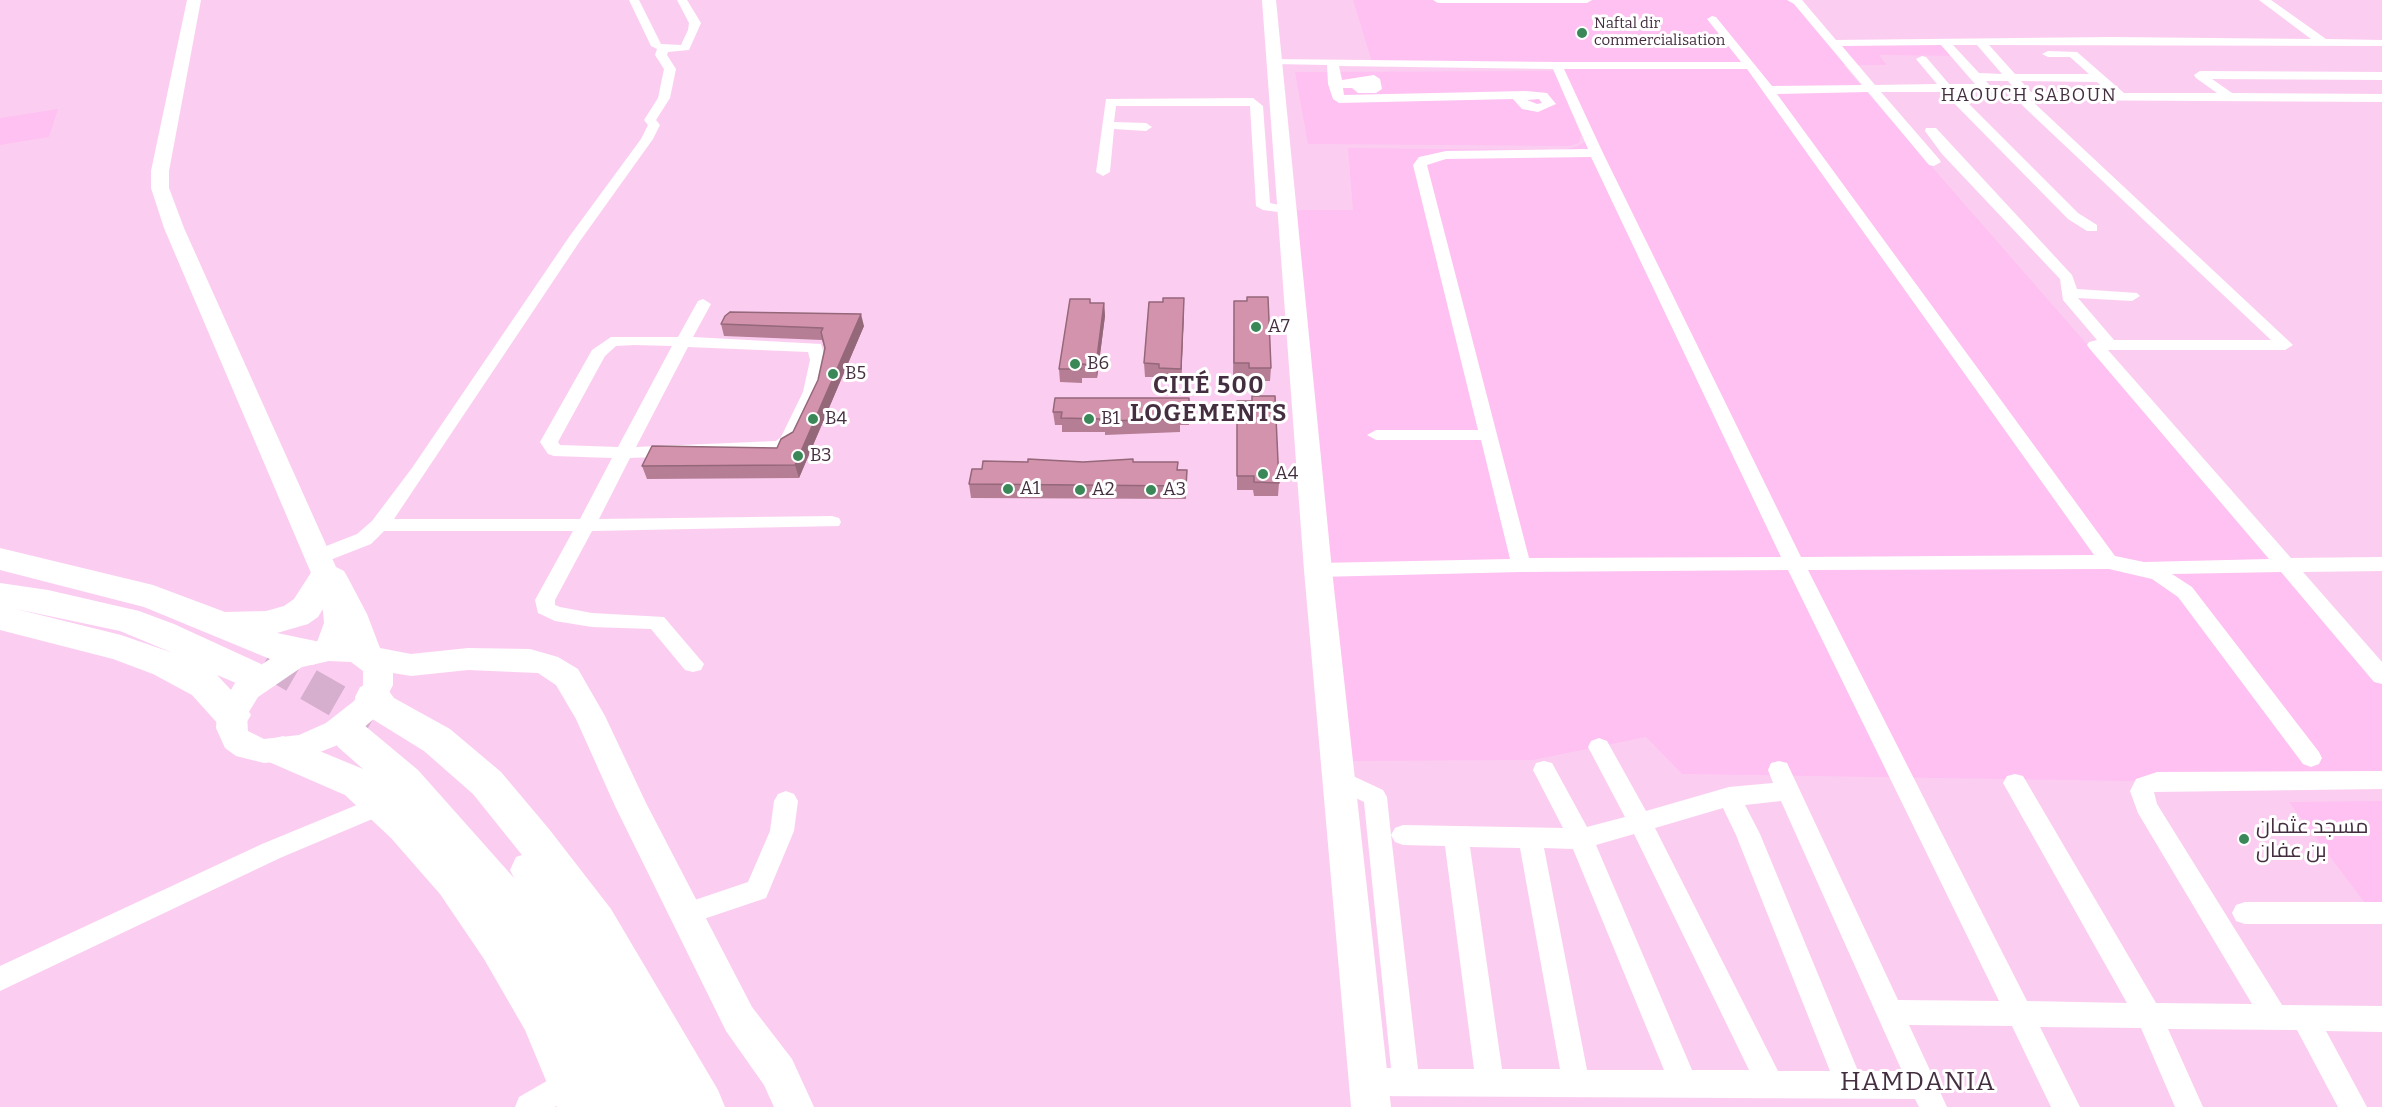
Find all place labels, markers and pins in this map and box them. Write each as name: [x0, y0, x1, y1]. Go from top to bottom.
place label: Naftal dir commercialisation: [1594, 15, 1725, 50]
marker: Naftal dir commercialisation: [1575, 26, 1589, 40]
place label: A7: [1268, 316, 1290, 338]
marker: A7: [1249, 320, 1263, 334]
place label: B6: [1087, 353, 1109, 375]
marker: B6: [1068, 357, 1082, 371]
place label: B5: [845, 363, 866, 385]
marker: B5: [826, 367, 840, 381]
place label: B4: [825, 408, 847, 430]
place label: B1: [1101, 408, 1120, 430]
marker: B4: [806, 412, 820, 426]
marker: B1: [1082, 412, 1096, 426]
place label: B3: [810, 445, 832, 467]
marker: B3: [791, 449, 805, 463]
place label: A4: [1275, 463, 1298, 485]
marker: A4: [1256, 467, 1270, 481]
place label: A1: [1020, 478, 1040, 500]
place label: A2: [1092, 479, 1115, 501]
place label: A3: [1163, 479, 1186, 501]
marker: A1: [1001, 482, 1015, 496]
marker: A2: [1073, 483, 1087, 497]
marker: A3: [1144, 483, 1158, 497]
place label: مسجد عثمان بن عفان: [2256, 814, 2369, 864]
marker: مسجد عثمان بن عفان: [2237, 832, 2251, 846]

